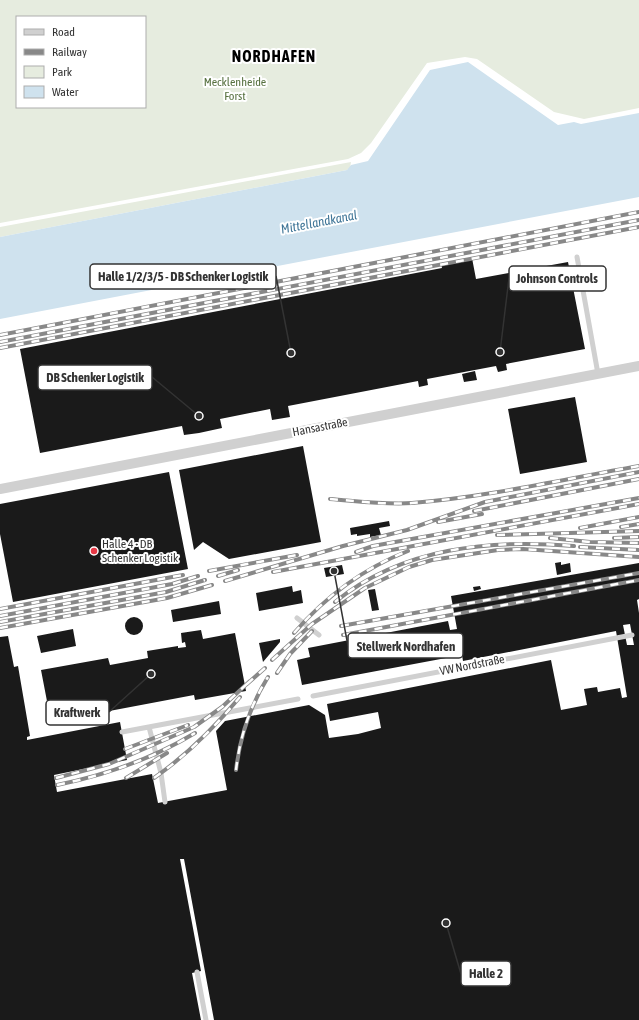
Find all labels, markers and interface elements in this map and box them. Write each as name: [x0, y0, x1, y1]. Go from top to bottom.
legend: [16, 16, 146, 108]
text: Road: [52, 25, 75, 39]
text: Railway: [52, 45, 87, 59]
district label: NORDHAFEN: [232, 47, 316, 65]
text: Park: [52, 65, 73, 79]
park label: Mecklenheide Forst: [204, 75, 266, 103]
text: Water: [52, 85, 79, 99]
water label: Mittellandkanal: [280, 207, 358, 237]
callout: Halle 1/2/3/5 - DB Schenker Logistik: [90, 264, 276, 289]
callout: Johnson Controls: [509, 266, 606, 291]
text: Halle 1/2/3/5 - DB Schenker Logistik: [98, 269, 268, 284]
text: Johnson Controls: [515, 271, 598, 286]
callout: DB Schenker Logistik: [38, 365, 152, 390]
text: DB Schenker Logistik: [46, 370, 144, 385]
street label: Hansastraße: [291, 415, 349, 439]
place label: Halle 4 - DB Schenker Logistik: [102, 537, 179, 565]
marker: Halle 4 - DB Schenker Logistik: [89, 546, 99, 556]
callout: Stellwerk Nordhafen: [348, 633, 463, 658]
text: Stellwerk Nordhafen: [357, 639, 455, 654]
street label: VW Nordstraße: [438, 652, 506, 678]
callout: Kraftwerk: [46, 700, 109, 725]
text: Kraftwerk: [54, 705, 100, 720]
callout: Halle 2: [461, 961, 511, 986]
text: Halle 2: [469, 966, 503, 981]

